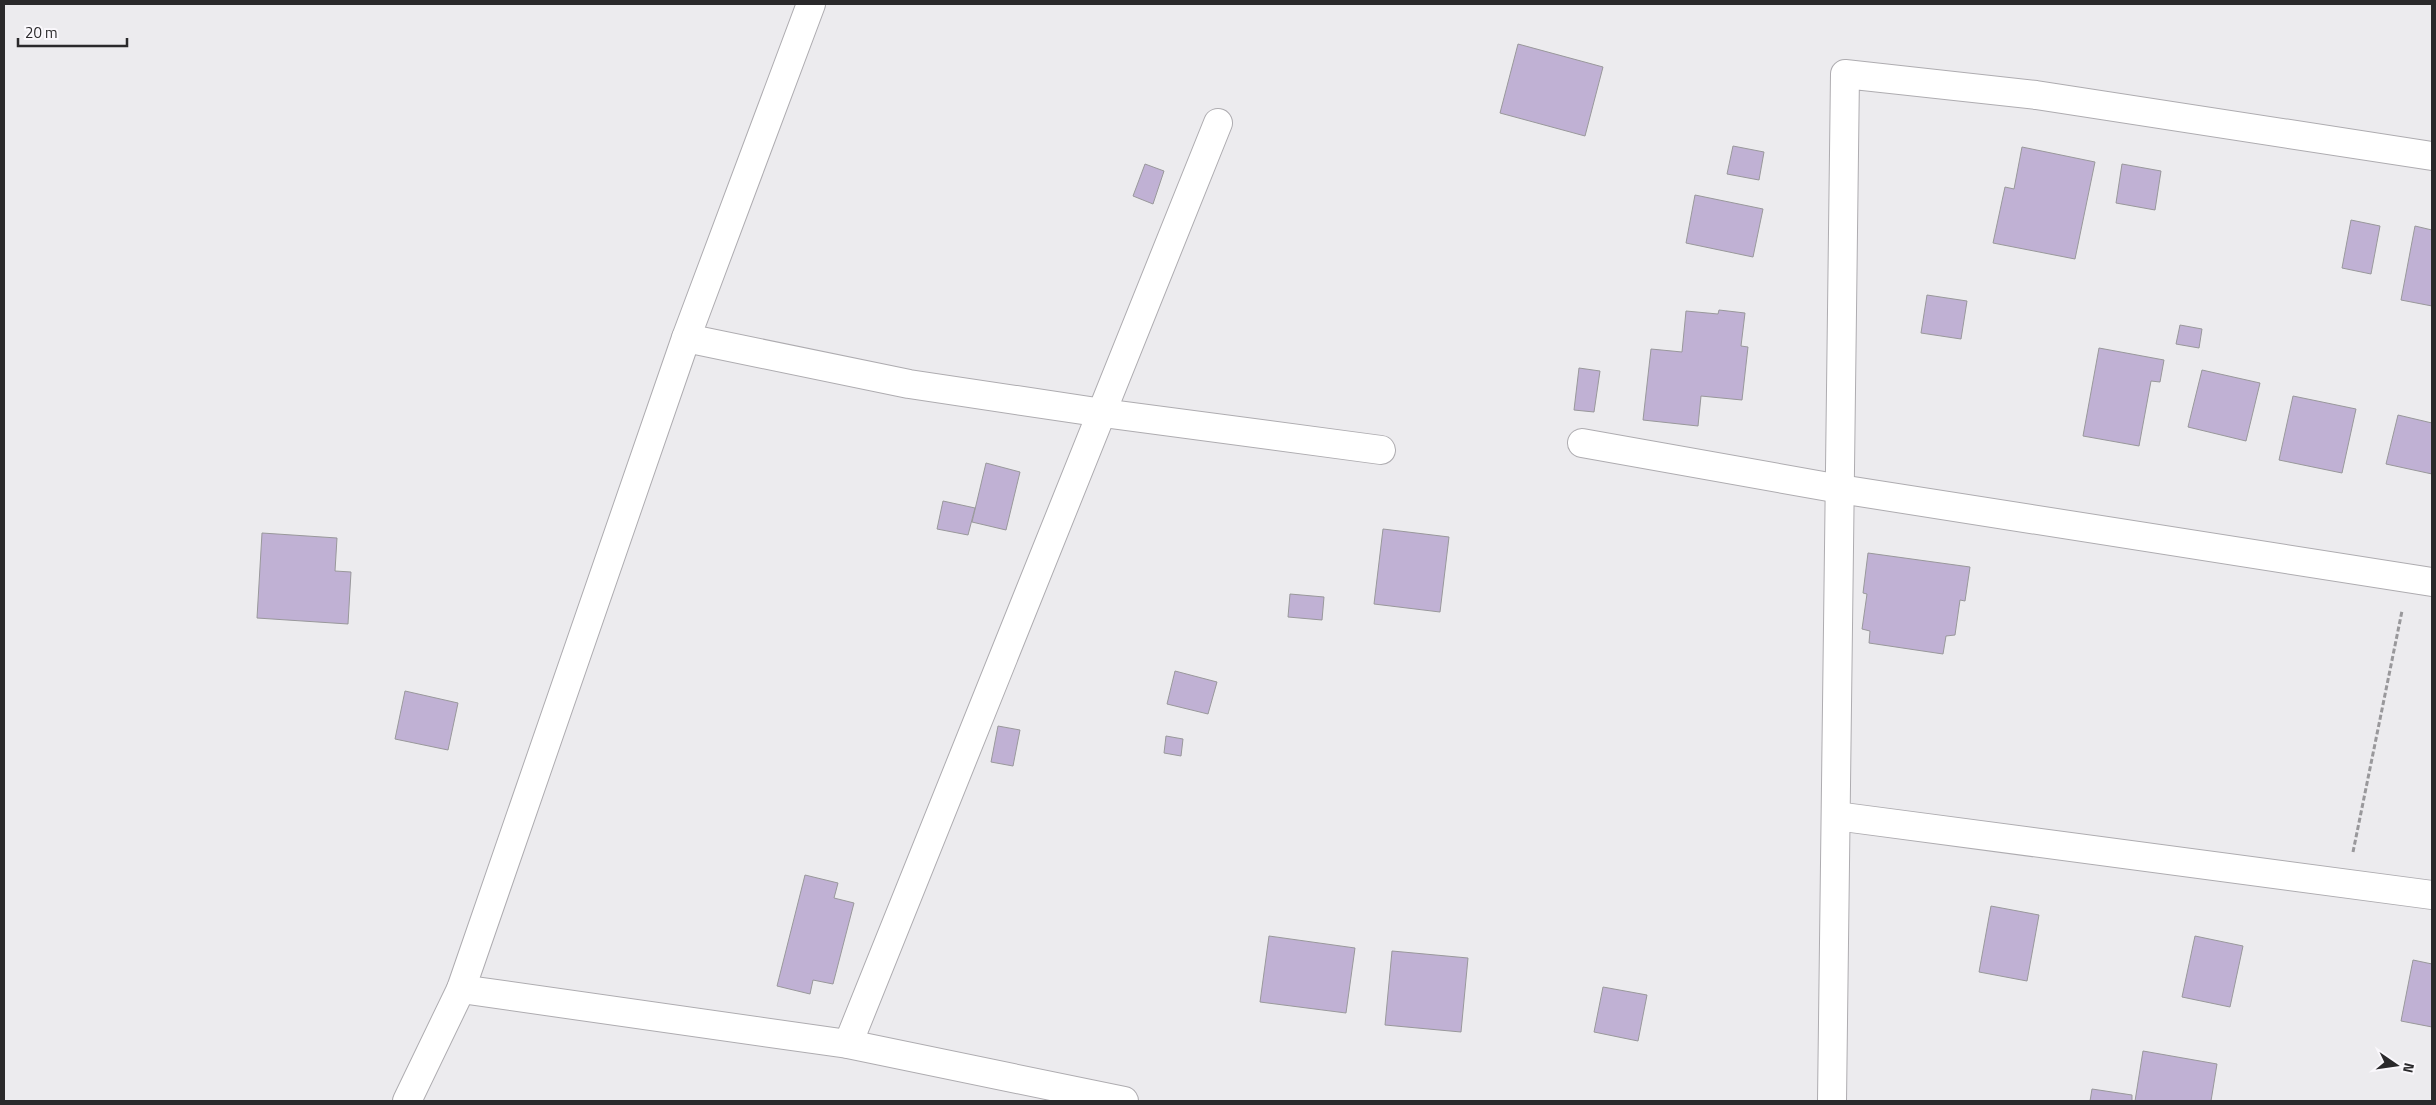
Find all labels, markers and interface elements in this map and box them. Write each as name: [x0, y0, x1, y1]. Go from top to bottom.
scale bar: [18, 15, 126, 47]
text: 20 m: [25, 21, 58, 44]
north arrow: [2371, 1040, 2421, 1090]
text: N: [2398, 1061, 2420, 1075]

